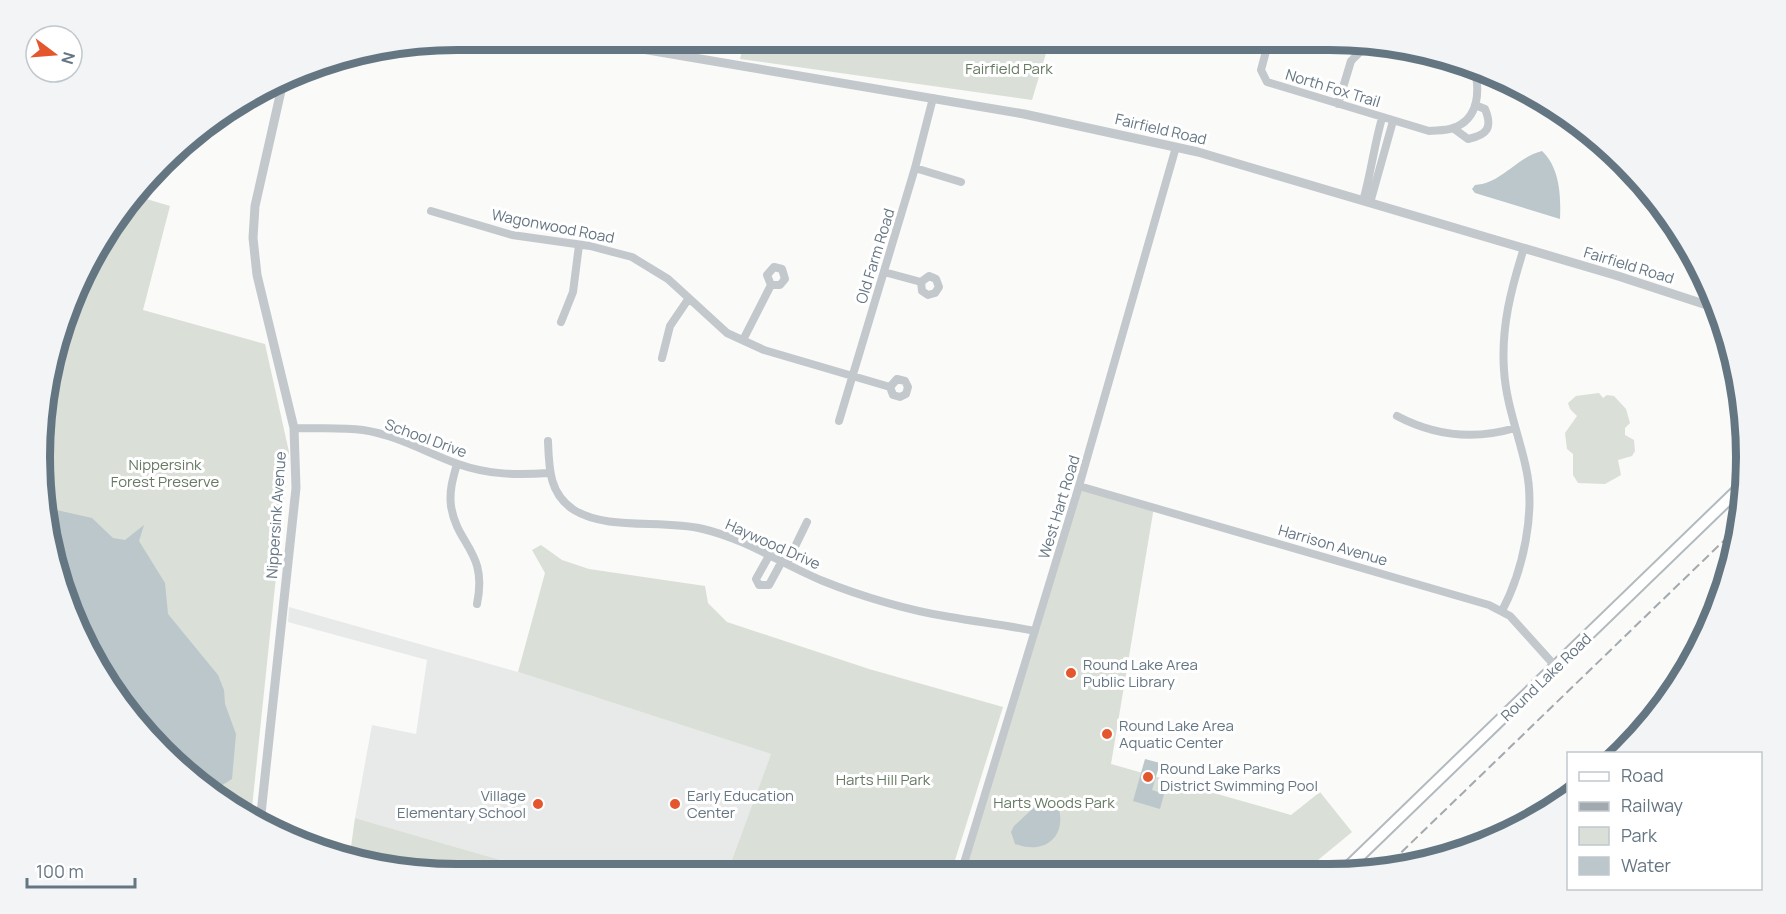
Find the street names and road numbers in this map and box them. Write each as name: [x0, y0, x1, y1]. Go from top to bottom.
street label: North Fox Trail: [1283, 64, 1383, 112]
street label: Fairfield Road: [1113, 108, 1209, 150]
street label: Wagonwood Road: [490, 204, 616, 248]
street label: Old Farm Road: [851, 206, 899, 306]
street label: Fairfield Road: [1581, 241, 1677, 289]
street label: School Drive: [382, 413, 470, 463]
street label: Nippersink Avenue: [261, 450, 291, 579]
street label: West Hart Road: [1033, 453, 1085, 561]
street label: Haywood Drive: [722, 514, 824, 574]
street label: Harrison Avenue: [1276, 519, 1390, 571]
street label: Round Lake Road: [1496, 628, 1596, 726]

